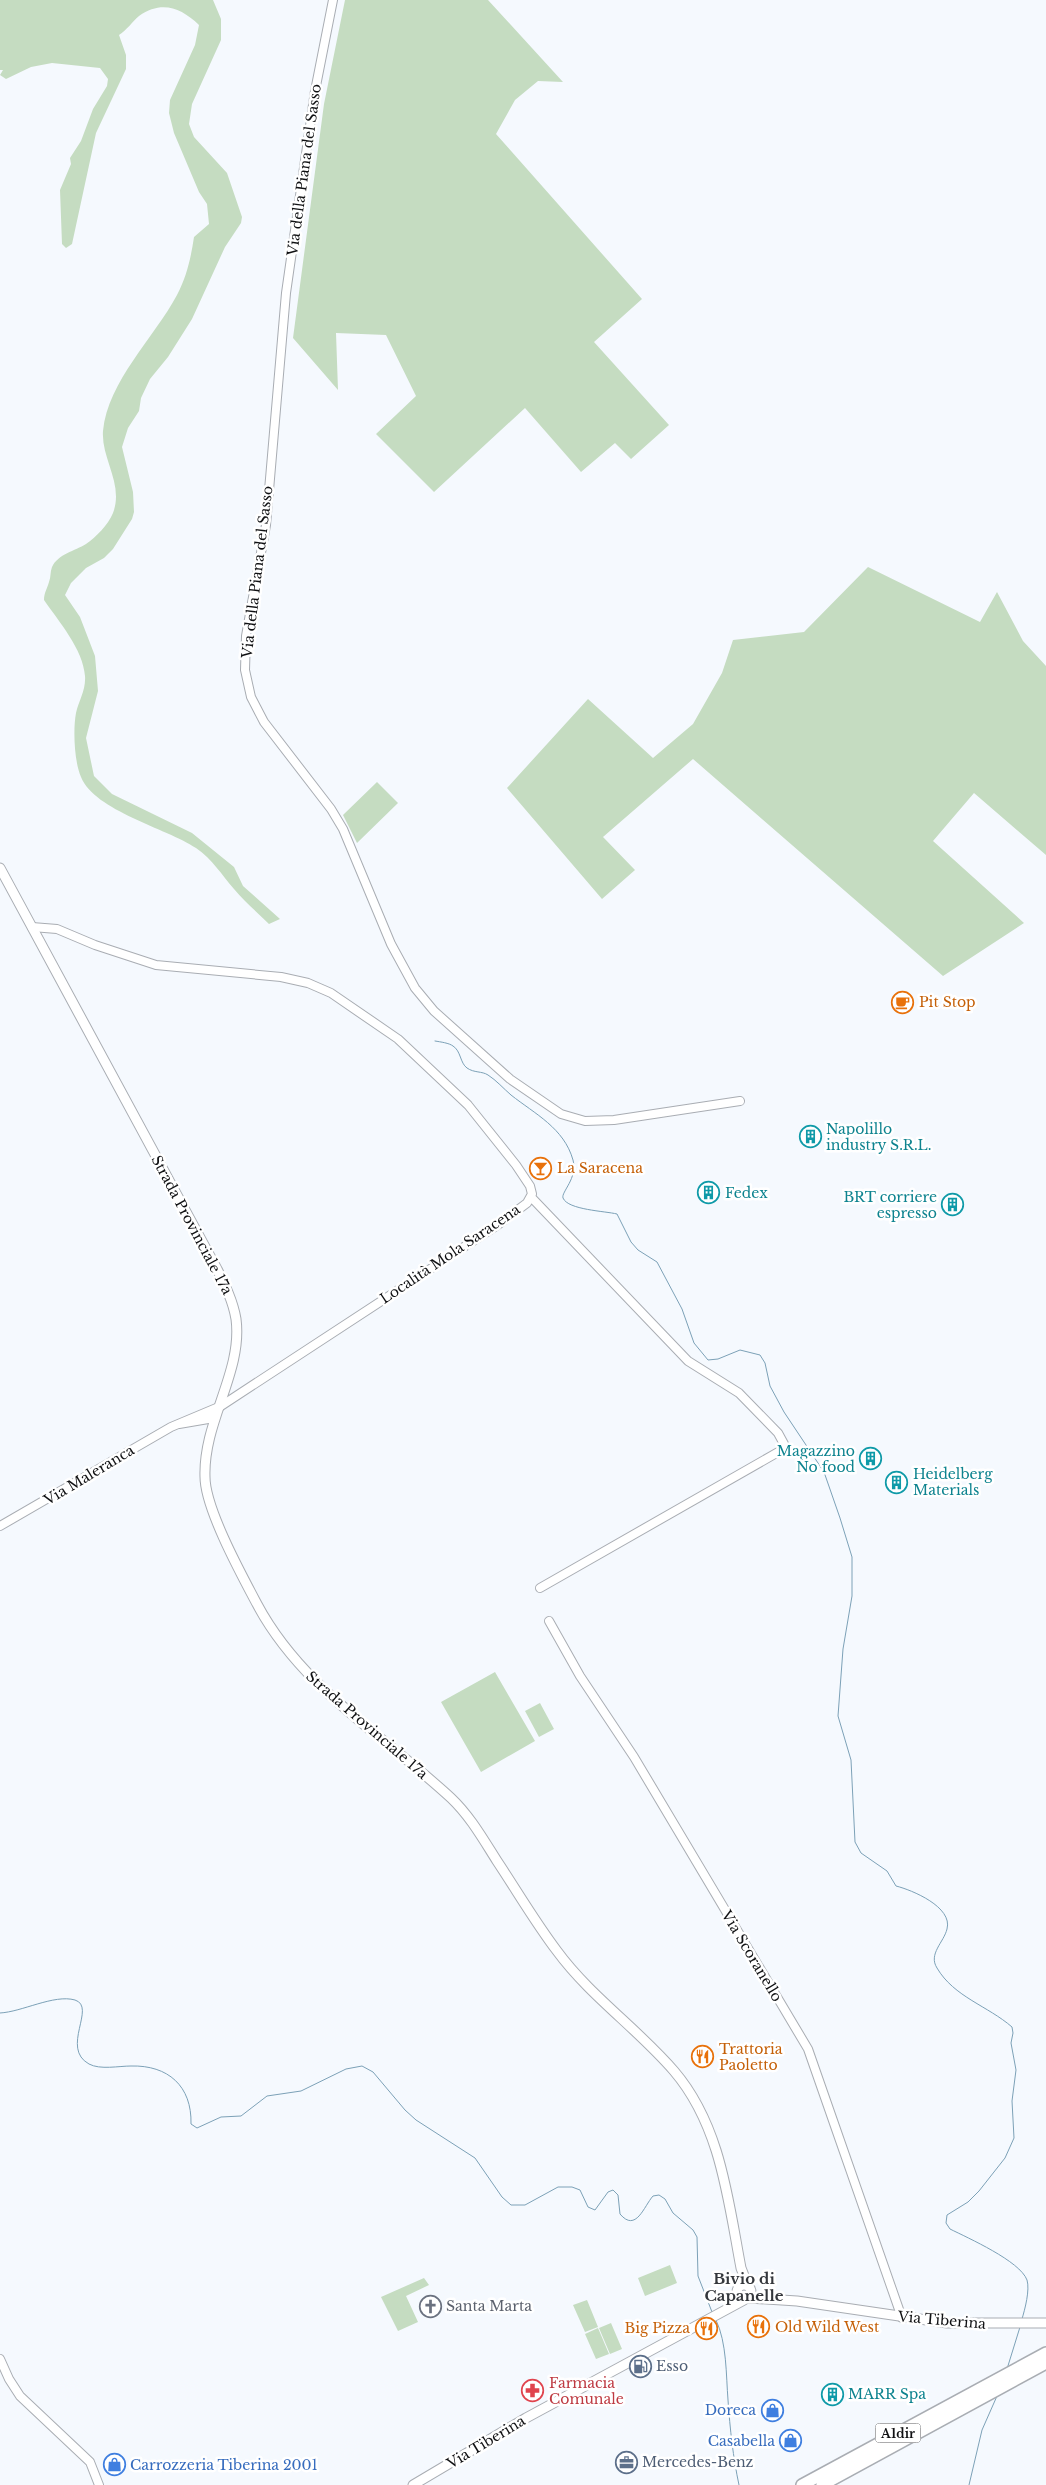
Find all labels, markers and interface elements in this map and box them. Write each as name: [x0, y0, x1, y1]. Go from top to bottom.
street label: Via della Piana del Sasso: [283, 83, 325, 258]
street label: Via della Piana del Sasso: [237, 485, 277, 660]
cafe icon: Pit Stop: [891, 990, 915, 1014]
place label: Pit Stop: [919, 993, 976, 1011]
place label: Napolillo industry S.R.L.: [826, 1120, 932, 1154]
building icon: Napolillo industry S.R.L.: [798, 1125, 822, 1149]
street label: Strada Provinciale 17a: [148, 1152, 237, 1298]
bar icon: La Saracena: [529, 1156, 553, 1180]
place label: La Saracena: [557, 1159, 643, 1177]
building icon: Fedex: [697, 1181, 721, 1205]
place label: Fedex: [725, 1184, 768, 1202]
place label: BRT corriere espresso: [843, 1188, 937, 1222]
building icon: BRT corriere espresso: [941, 1193, 965, 1217]
street label: Località Mola Saracena: [376, 1200, 524, 1308]
street label: Via Maleranca: [40, 1441, 138, 1510]
place label: Magazzino No food: [777, 1442, 856, 1476]
building icon: Magazzino No food: [859, 1447, 883, 1471]
place label: Heidelberg Materials: [913, 1465, 993, 1499]
building icon: Heidelberg Materials: [885, 1470, 909, 1494]
street label: Strada Provinciale 17a: [302, 1667, 432, 1783]
street label: Via Scoranello: [717, 1906, 786, 2005]
place label: Trattoria Paoletto: [719, 2040, 783, 2074]
restaurant icon: Trattoria Paoletto: [691, 2045, 715, 2069]
district label: Bivio di Capanelle: [704, 2269, 784, 2305]
church icon: Santa Marta: [418, 2294, 442, 2318]
place label: Santa Marta: [446, 2297, 532, 2315]
street label: Via Tiberina: [896, 2307, 987, 2333]
restaurant icon: Old Wild West: [747, 2315, 771, 2339]
restaurant icon: Big Pizza: [694, 2316, 718, 2340]
place label: Old Wild West: [775, 2318, 880, 2336]
place label: Big Pizza: [624, 2319, 690, 2337]
fuel station icon: Esso: [628, 2354, 652, 2378]
place label: Esso: [656, 2357, 688, 2375]
place label: Farmacia Comunale: [549, 2374, 624, 2408]
pharmacy icon: Farmacia Comunale: [521, 2379, 545, 2403]
building icon: MARR Spa: [820, 2382, 844, 2406]
place label: MARR Spa: [848, 2385, 926, 2403]
shop icon: Doreca: [760, 2398, 784, 2422]
place label: Doreca: [705, 2401, 756, 2419]
street label: Via Tiberina: [443, 2411, 529, 2473]
road number: A1dir: [876, 2424, 920, 2442]
shop icon: Casabella: [779, 2429, 803, 2453]
place label: Casabella: [708, 2432, 775, 2450]
office icon: Mercedes-Benz: [614, 2450, 638, 2474]
shop icon: Carrozzeria Tiberina 2001: [102, 2453, 126, 2477]
place label: Mercedes-Benz: [642, 2453, 754, 2471]
place label: Carrozzeria Tiberina 2001: [130, 2456, 318, 2474]

